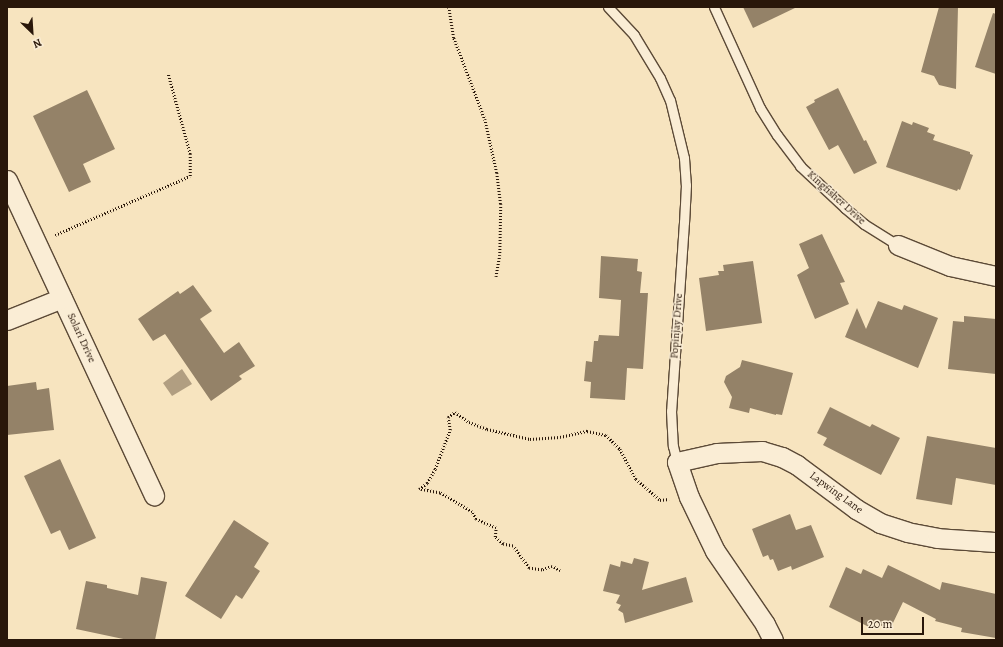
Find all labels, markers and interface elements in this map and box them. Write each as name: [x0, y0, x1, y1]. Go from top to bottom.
north arrow: [12, 12, 52, 52]
text: N: [30, 35, 44, 52]
street label: Kingfisher Drive: [804, 168, 868, 228]
street label: Popinjay Drive: [668, 293, 686, 359]
street label: Solari Drive: [64, 311, 98, 365]
street label: Lapwing Lane: [807, 469, 865, 517]
scale bar: [863, 609, 926, 635]
text: 20 m: [868, 616, 892, 632]

